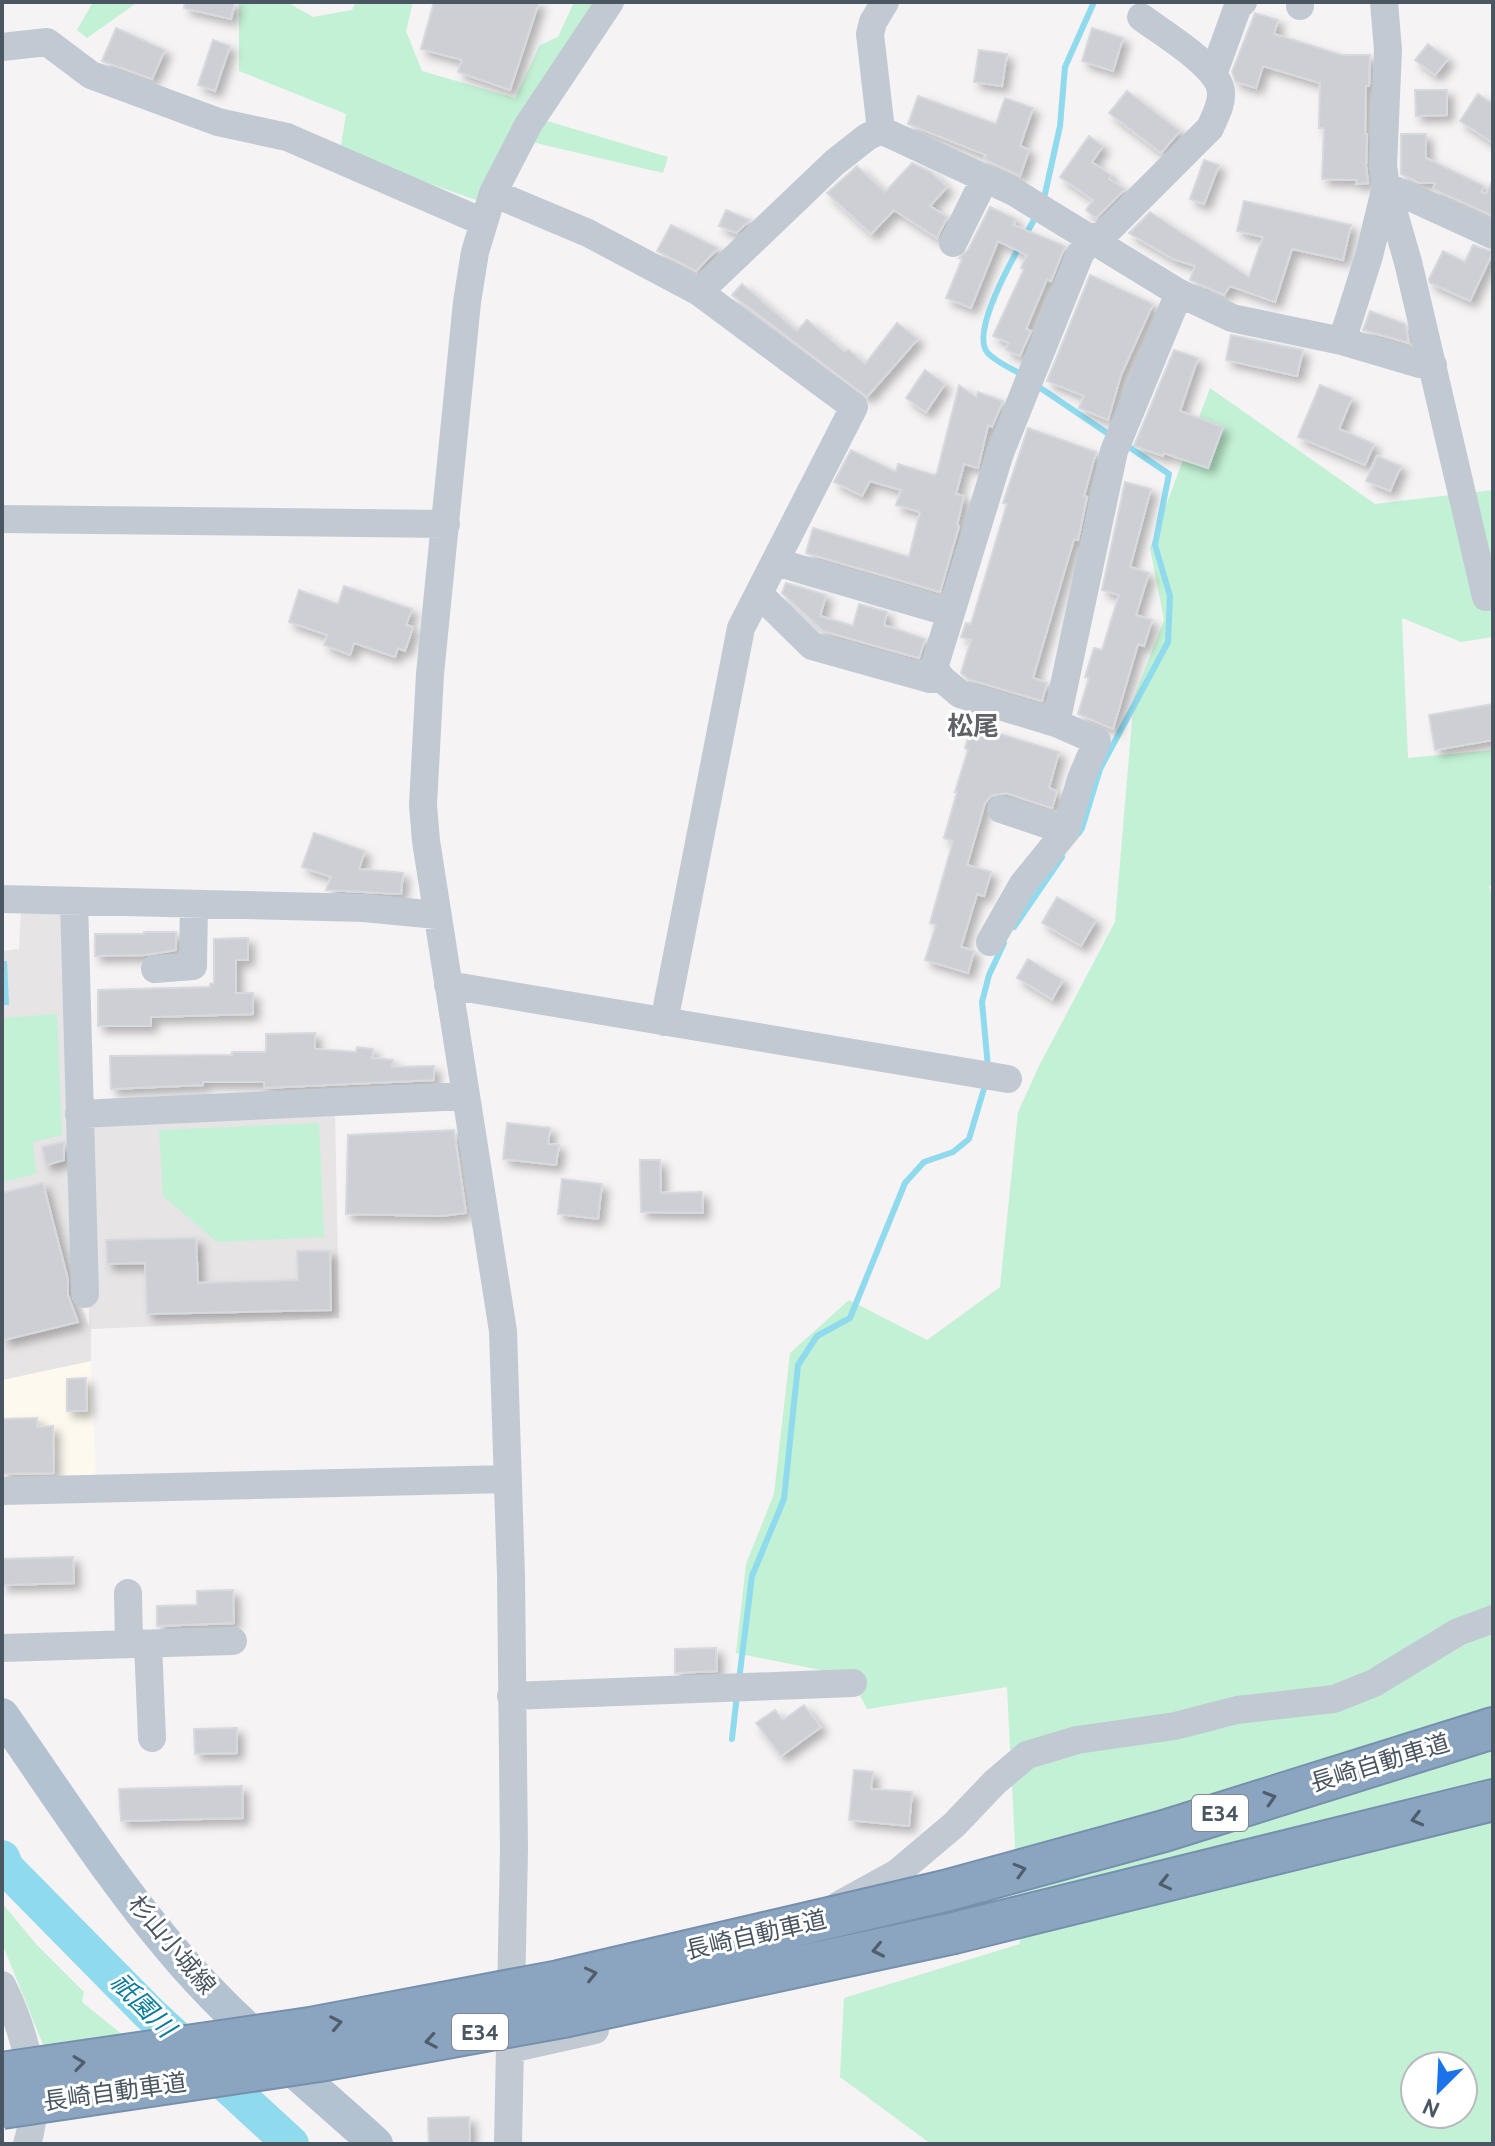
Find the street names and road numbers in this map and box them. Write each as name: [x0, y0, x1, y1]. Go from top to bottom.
street label: 長崎自動車道: [1307, 1728, 1453, 1797]
road number: E34: [1192, 1795, 1248, 1831]
street label: 杉山小城線: [123, 1889, 222, 2000]
street label: 長崎自動車道: [682, 1904, 829, 1965]
road number: E34: [452, 2014, 508, 2050]
street label: 長崎自動車道: [42, 2067, 188, 2116]

